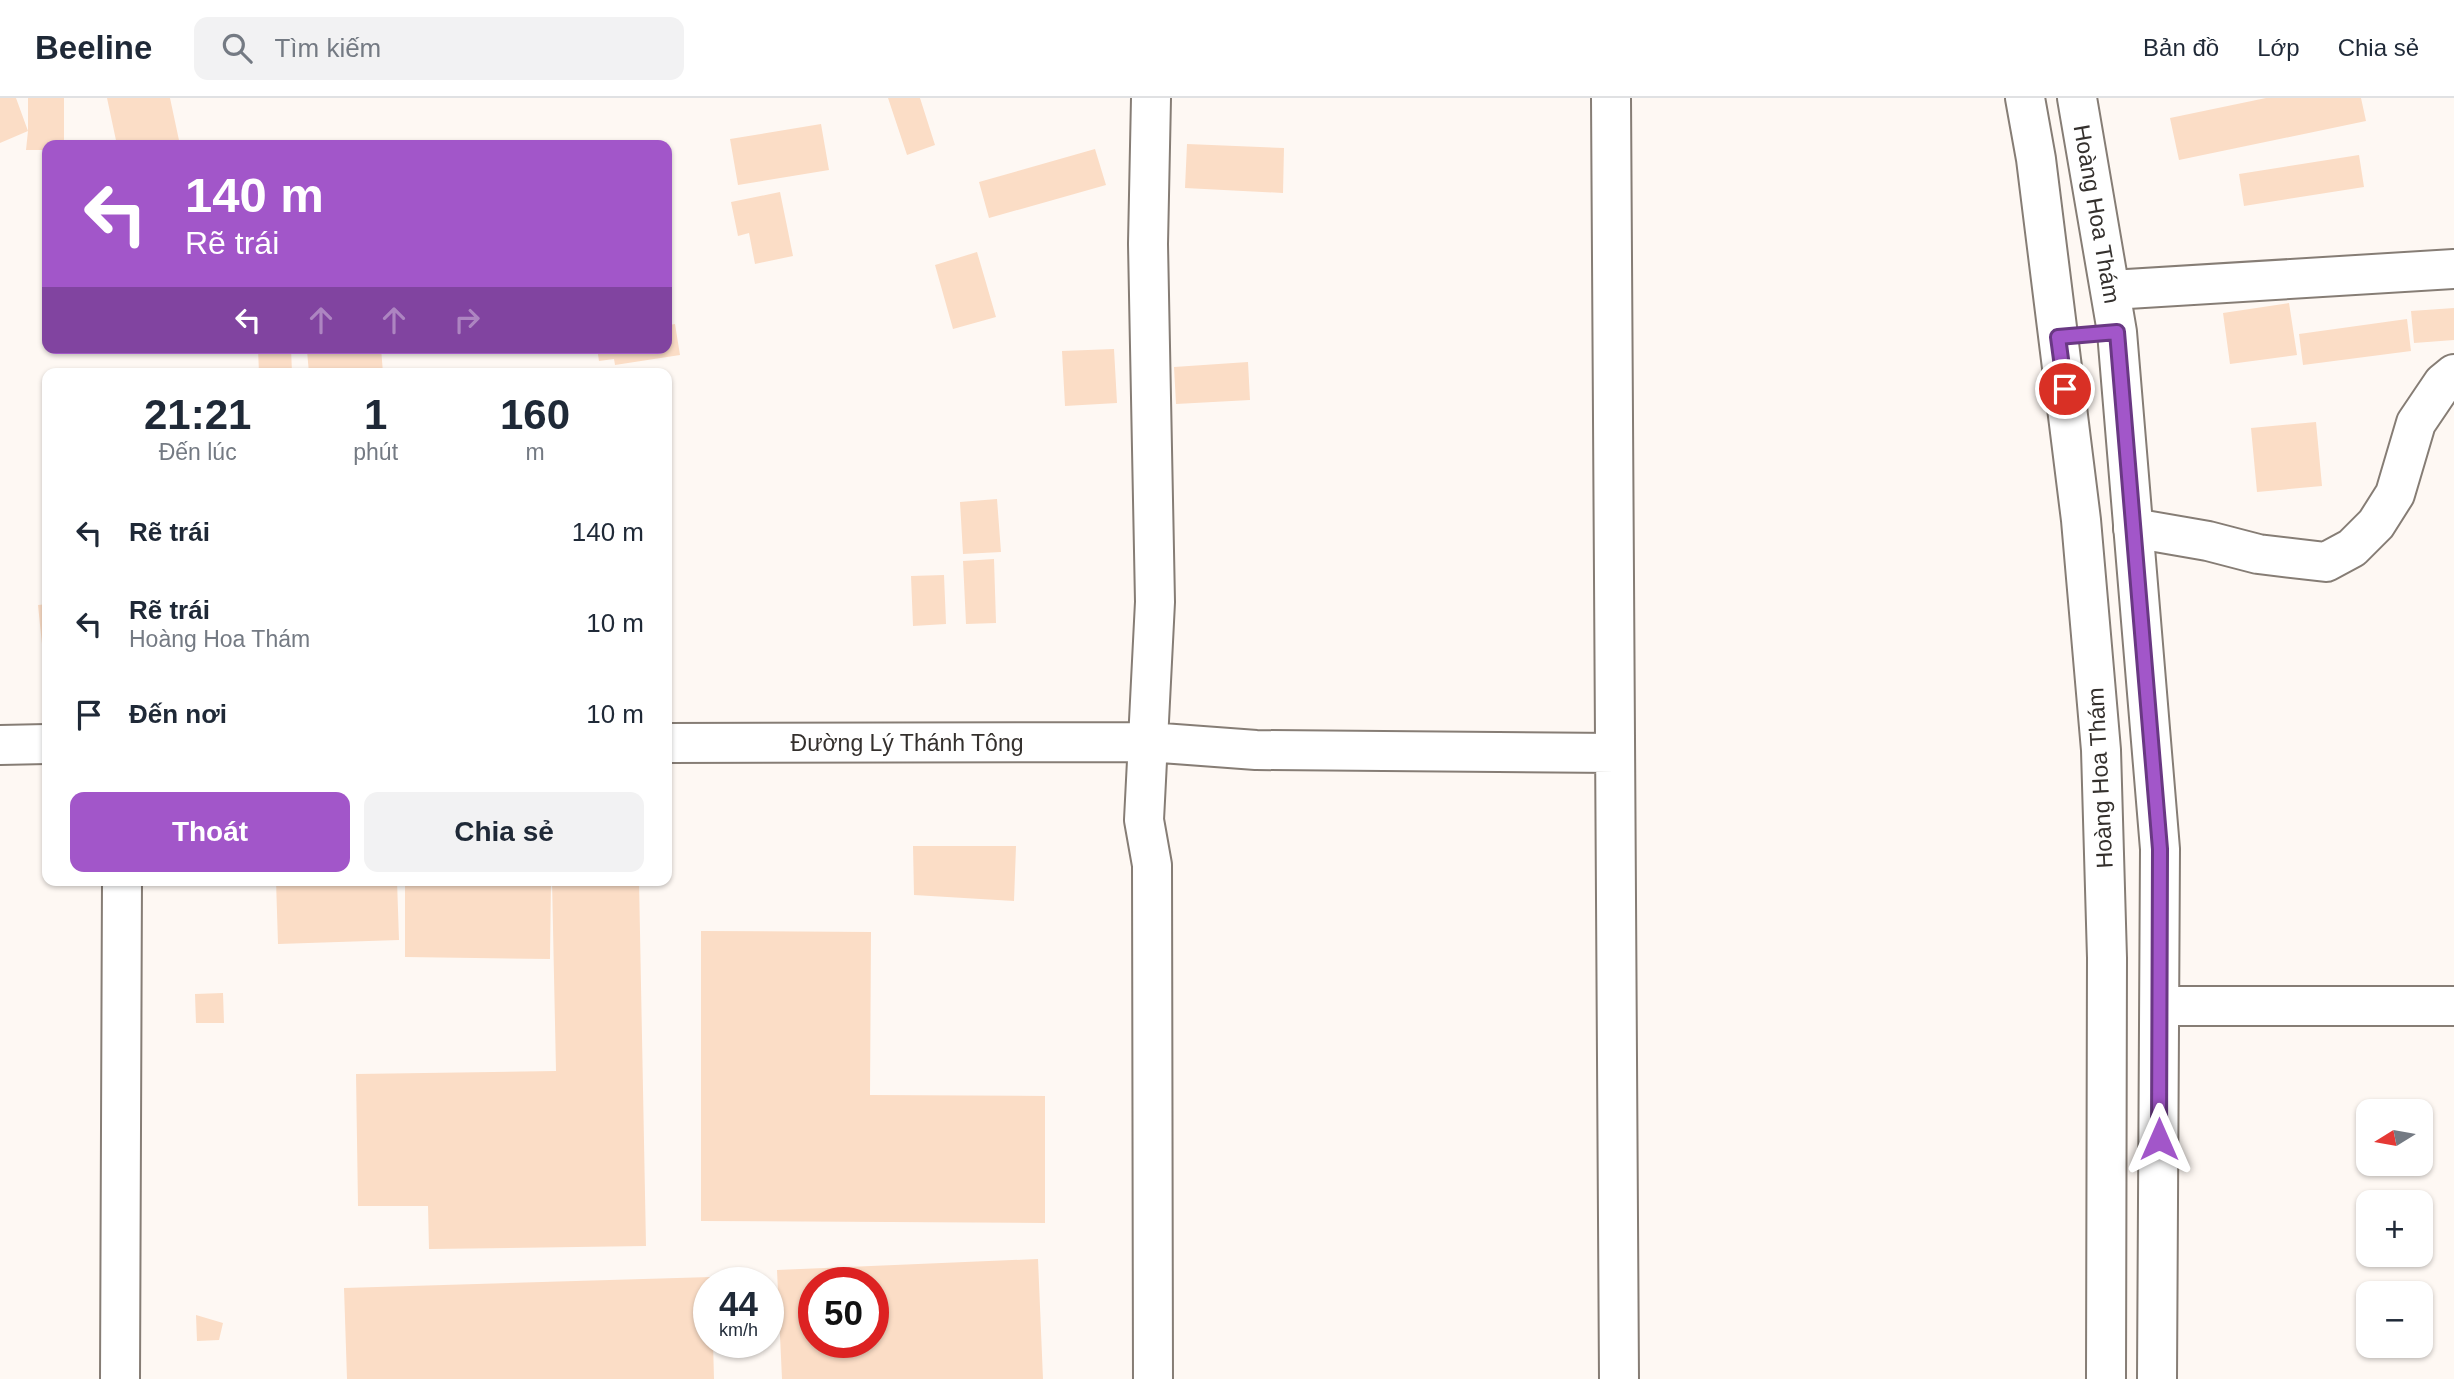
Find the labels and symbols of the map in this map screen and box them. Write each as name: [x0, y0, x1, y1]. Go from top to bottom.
street label: Hoàng Hoa Thám: [2068, 123, 2126, 305]
pin: [2035, 359, 2095, 419]
street label: Hoàng Hoa Thám: [2082, 687, 2118, 869]
street label: Đường Lý Thánh Tông: [791, 730, 1023, 756]
north arrow: [2356, 1099, 2432, 1176]
position arrow: [2122, 1102, 2196, 1176]
speed limit sign: 50: [798, 1267, 889, 1358]

